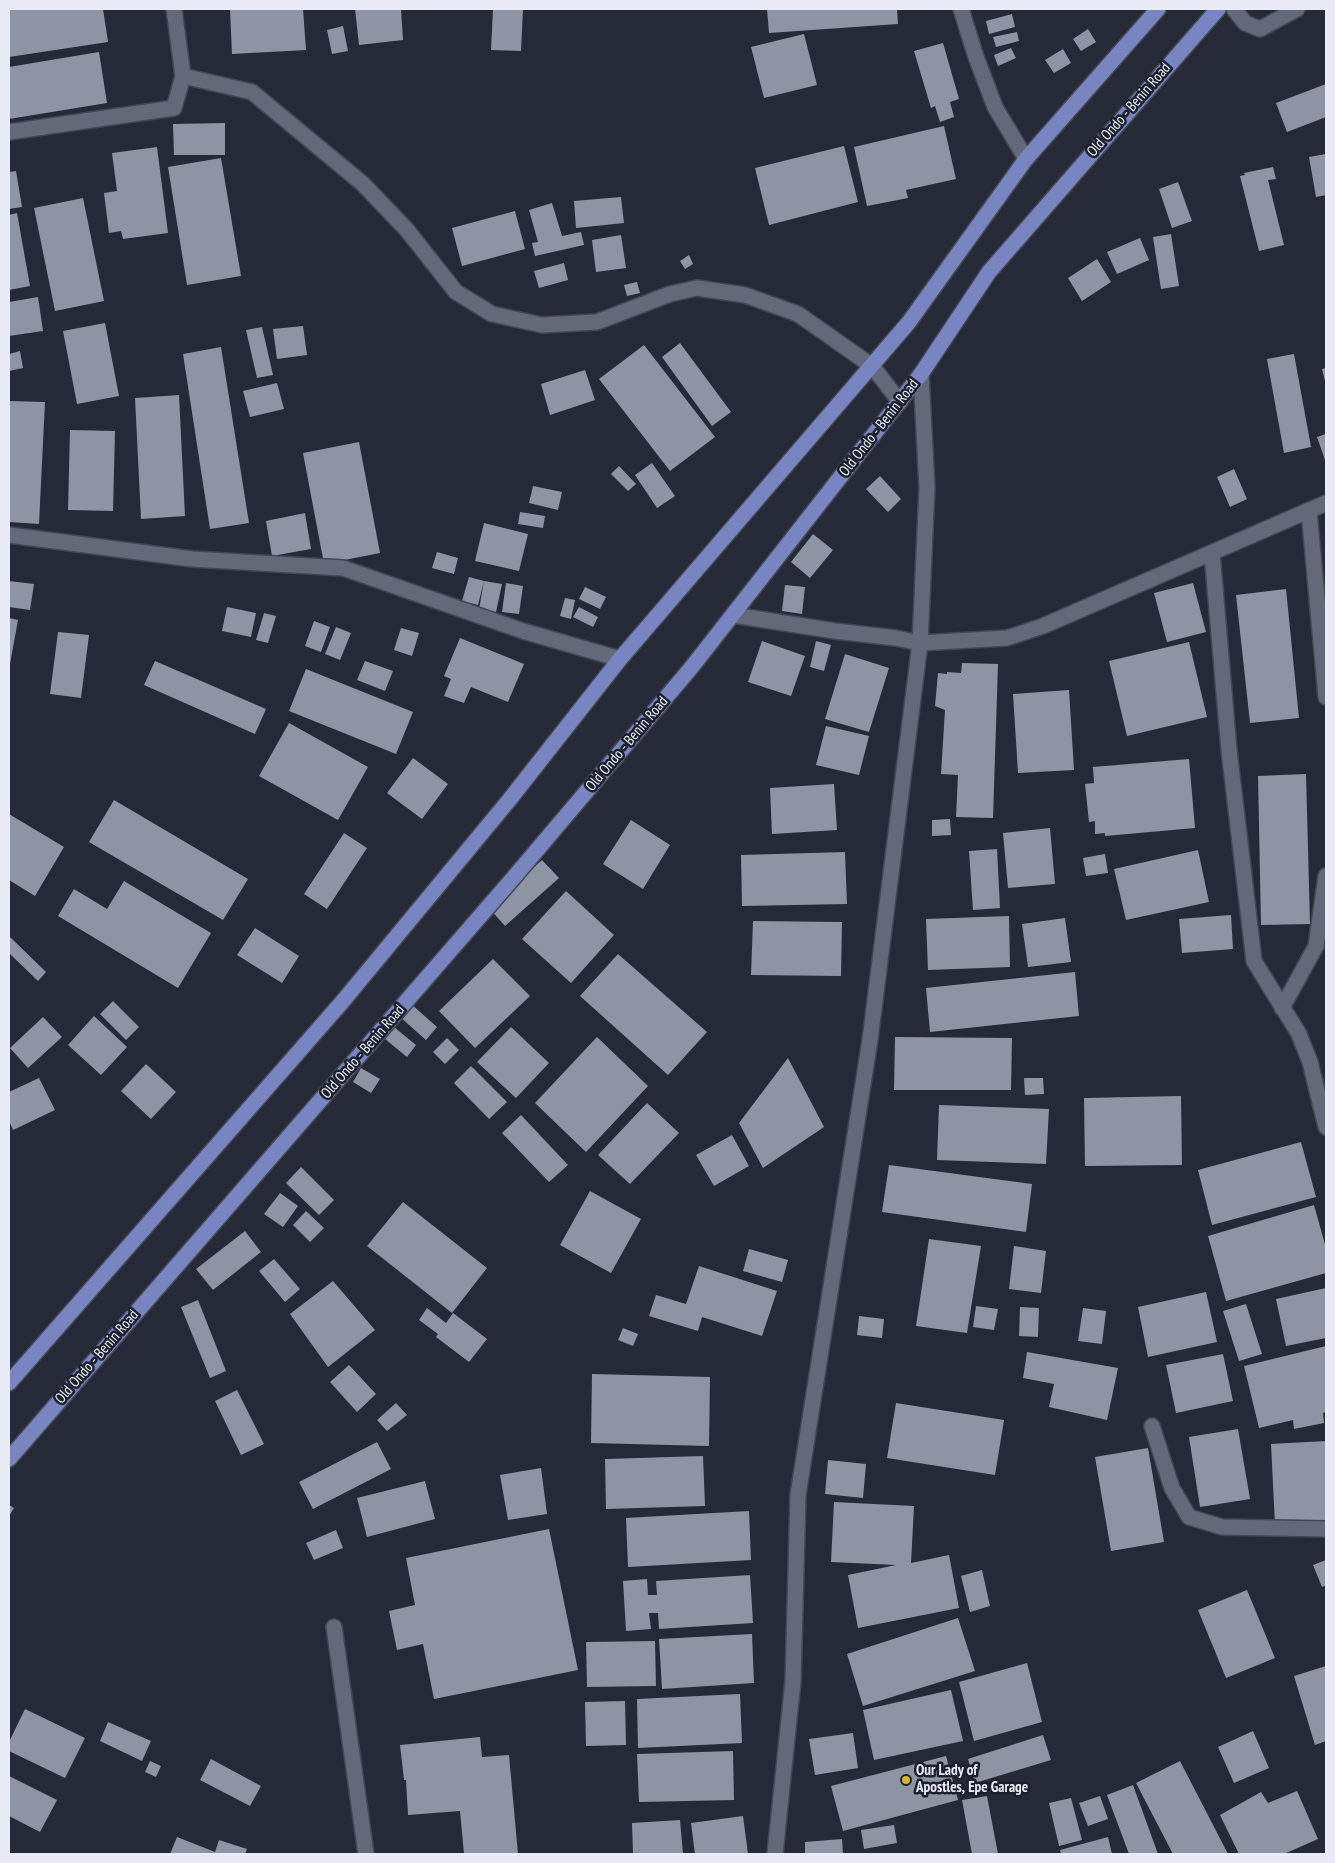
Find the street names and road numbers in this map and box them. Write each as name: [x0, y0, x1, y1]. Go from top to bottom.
street label: Old Ondo - Benin Road: [1083, 59, 1175, 161]
street label: Old Ondo - Benin Road: [835, 376, 923, 480]
street label: Old Ondo - Benin Road: [582, 693, 672, 795]
street label: Old Ondo - Benin Road: [317, 1001, 409, 1103]
street label: Old Ondo - Benin Road: [51, 1306, 143, 1408]

